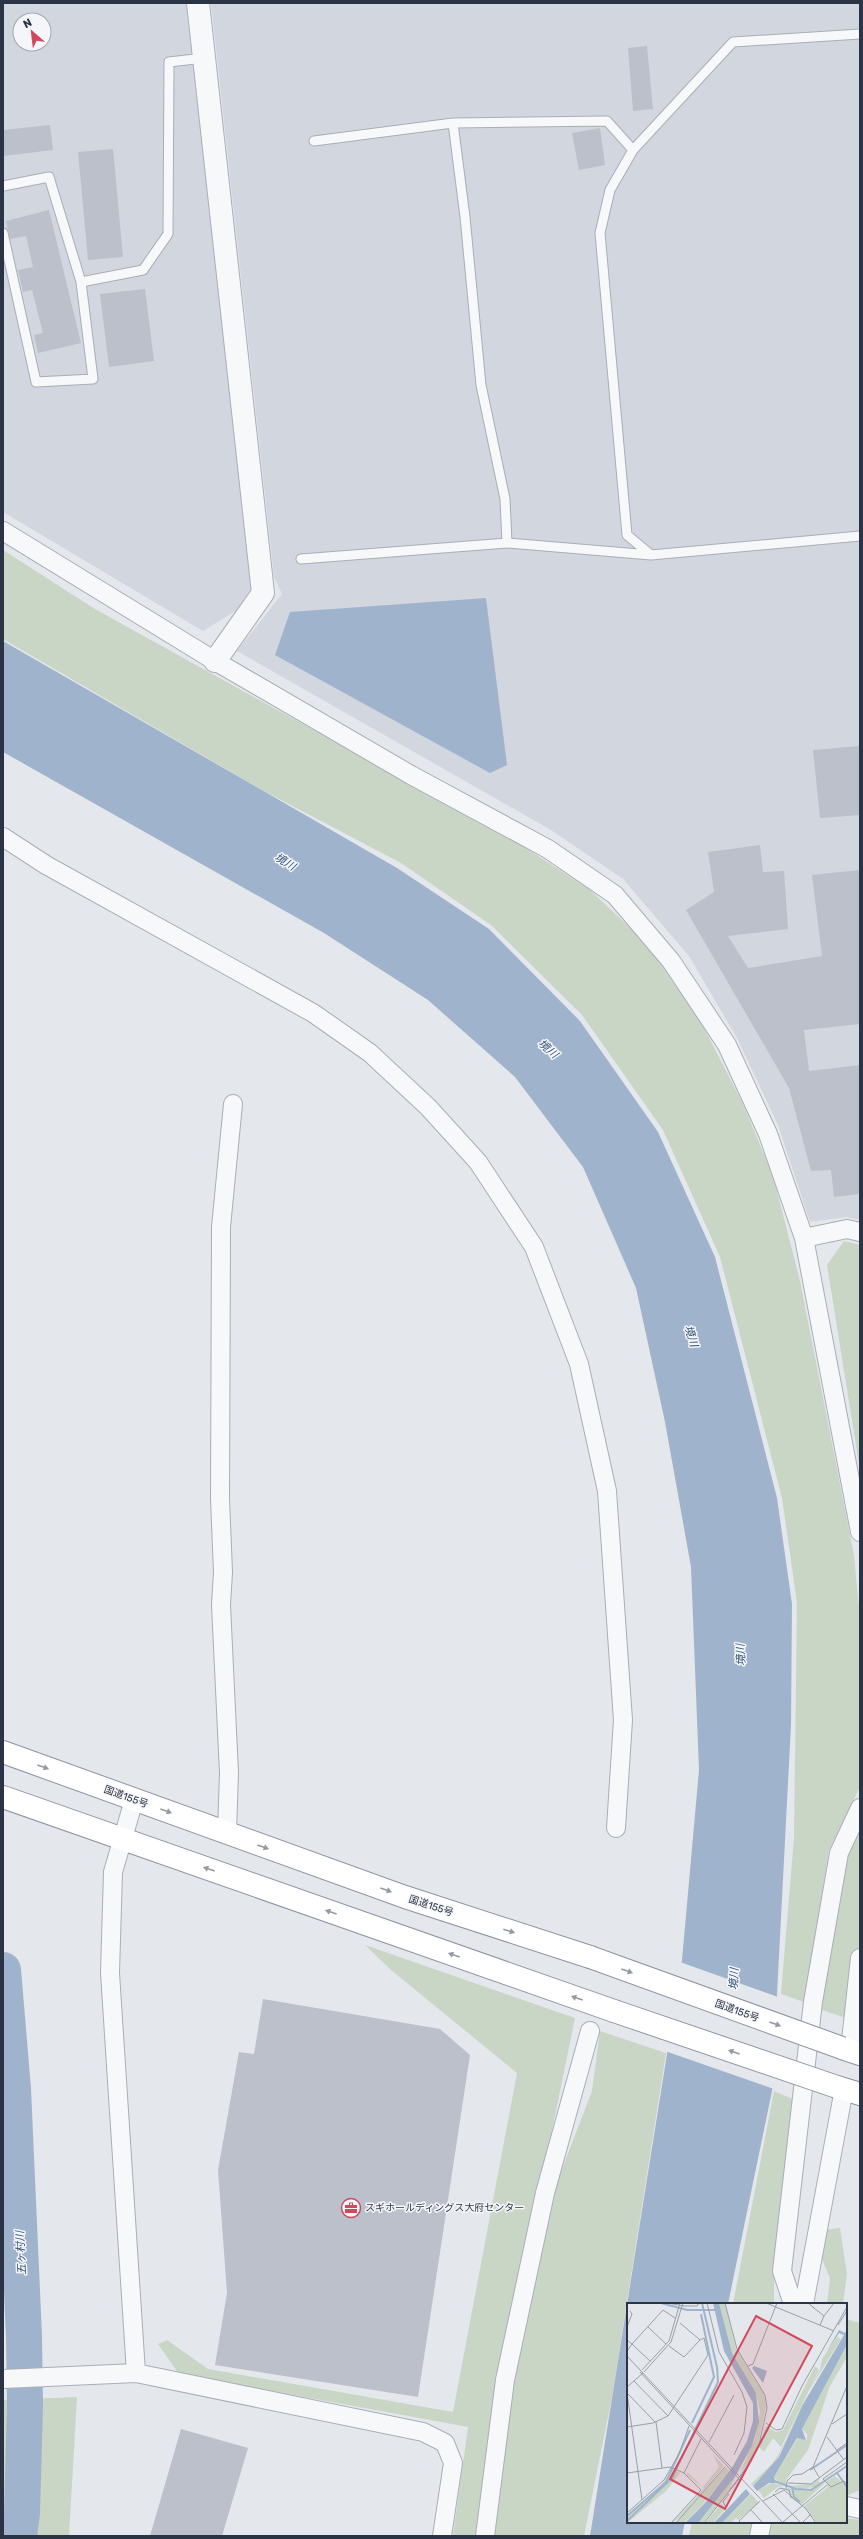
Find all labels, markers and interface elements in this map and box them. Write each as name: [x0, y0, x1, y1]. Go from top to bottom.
north arrow: [12, 12, 52, 52]
text: N: [21, 16, 34, 31]
water label: 境川: [272, 851, 299, 874]
water label: 境川: [535, 1037, 561, 1062]
water label: 境川: [682, 1324, 701, 1349]
water label: 境川: [734, 1643, 748, 1666]
one-way arrow: [38, 1764, 50, 1770]
street label: 国道155号: [102, 1783, 150, 1811]
one-way arrow: [160, 1809, 172, 1815]
one-way arrow: [258, 1844, 270, 1850]
one-way arrow: [202, 1866, 214, 1872]
one-way arrow: [380, 1888, 392, 1894]
street label: 国道155号: [407, 1893, 455, 1919]
one-way arrow: [325, 1909, 337, 1915]
one-way arrow: [504, 1928, 516, 1934]
one-way arrow: [448, 1952, 460, 1958]
water label: 境川: [727, 1967, 741, 1990]
one-way arrow: [621, 1968, 633, 1974]
one-way arrow: [570, 1995, 582, 2001]
street label: 国道155号: [713, 1997, 761, 2025]
one-way arrow: [770, 2022, 782, 2028]
one-way arrow: [728, 2048, 740, 2054]
office icon: スギホールディングス大府センター: [340, 2197, 362, 2219]
place label: スギホールディングス大府センター: [365, 2202, 524, 2214]
water label: 五ヶ村川: [13, 2230, 29, 2275]
inset map: [627, 2303, 847, 2523]

